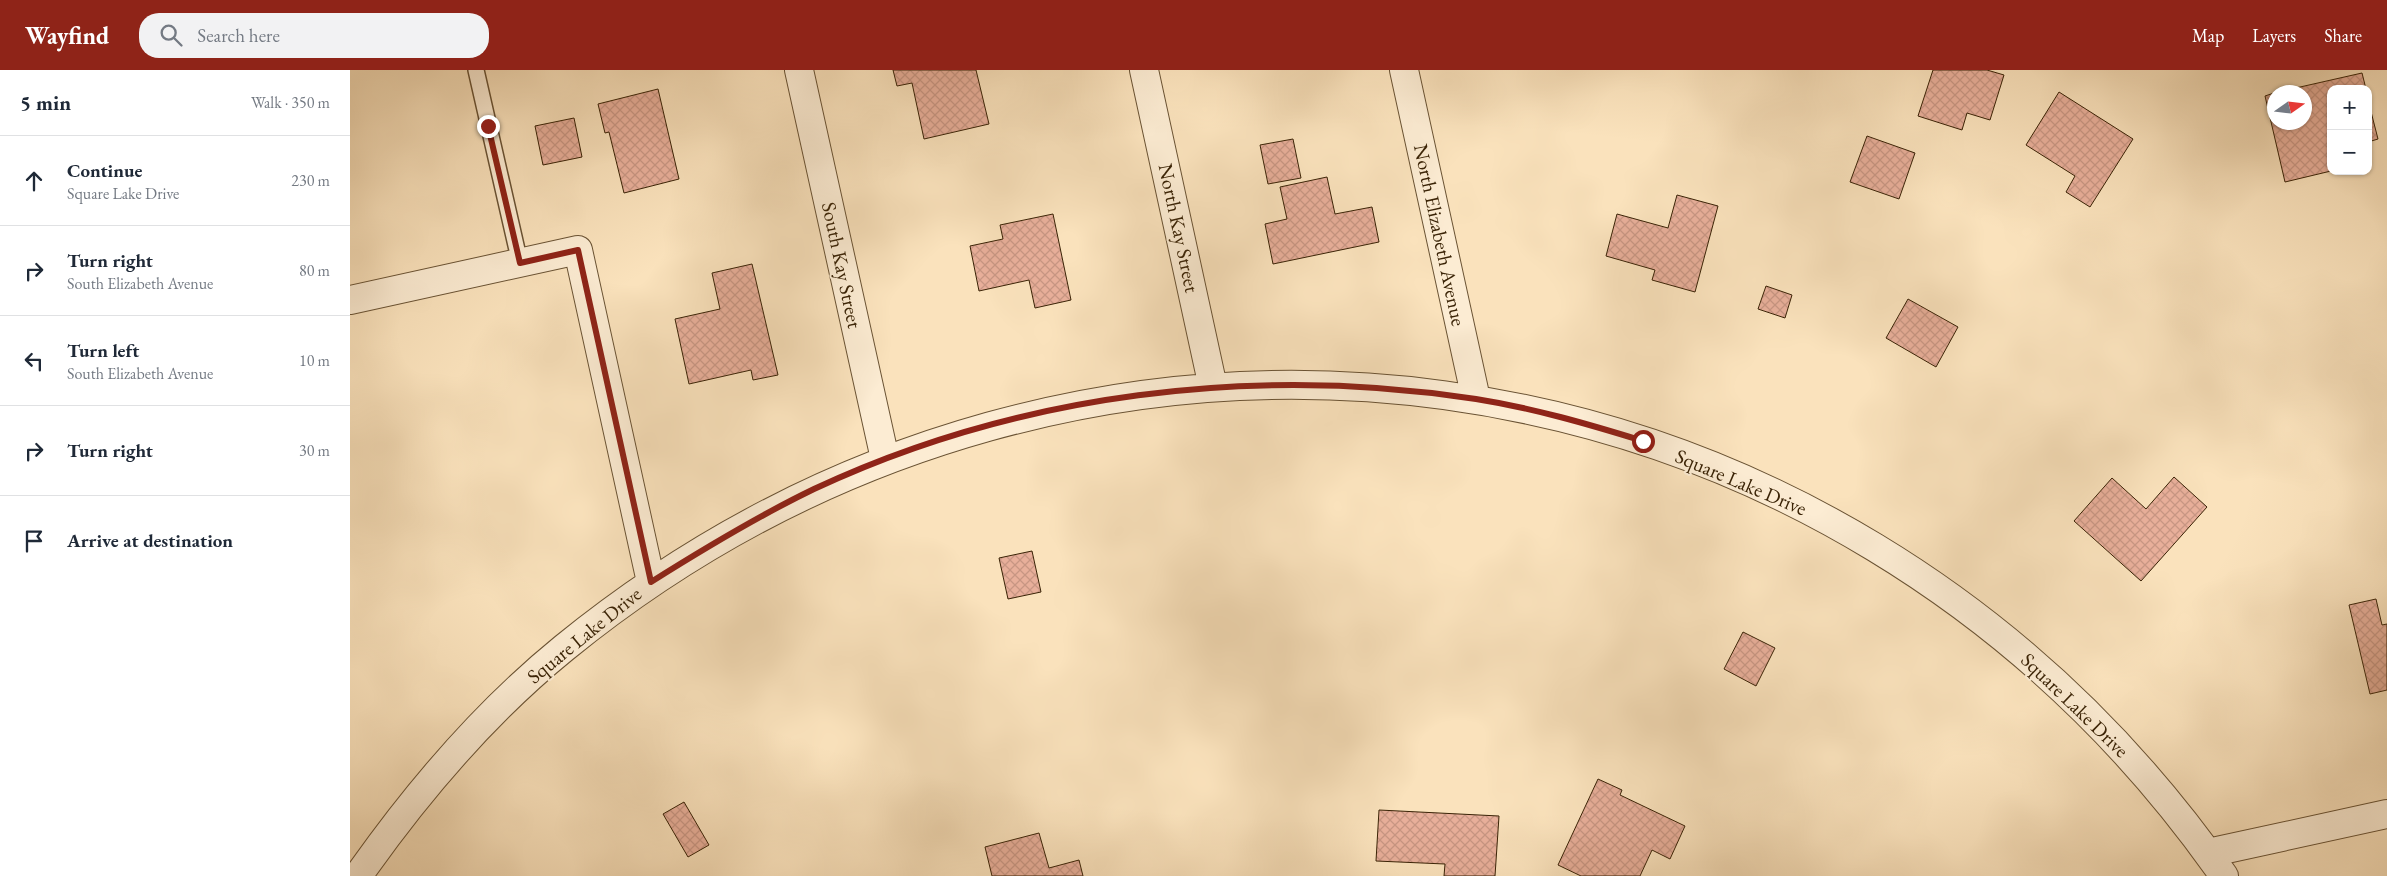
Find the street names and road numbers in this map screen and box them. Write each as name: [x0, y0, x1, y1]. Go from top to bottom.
street label: North Elizabeth Avenue: [1408, 142, 1472, 329]
street label: North Kay Street: [1153, 161, 1205, 296]
street label: South Kay Street: [816, 199, 868, 331]
street label: Square Lake Drive: [1671, 443, 1811, 521]
street label: Square Lake Drive: [521, 581, 647, 689]
street label: Square Lake Drive: [2016, 647, 2135, 763]

